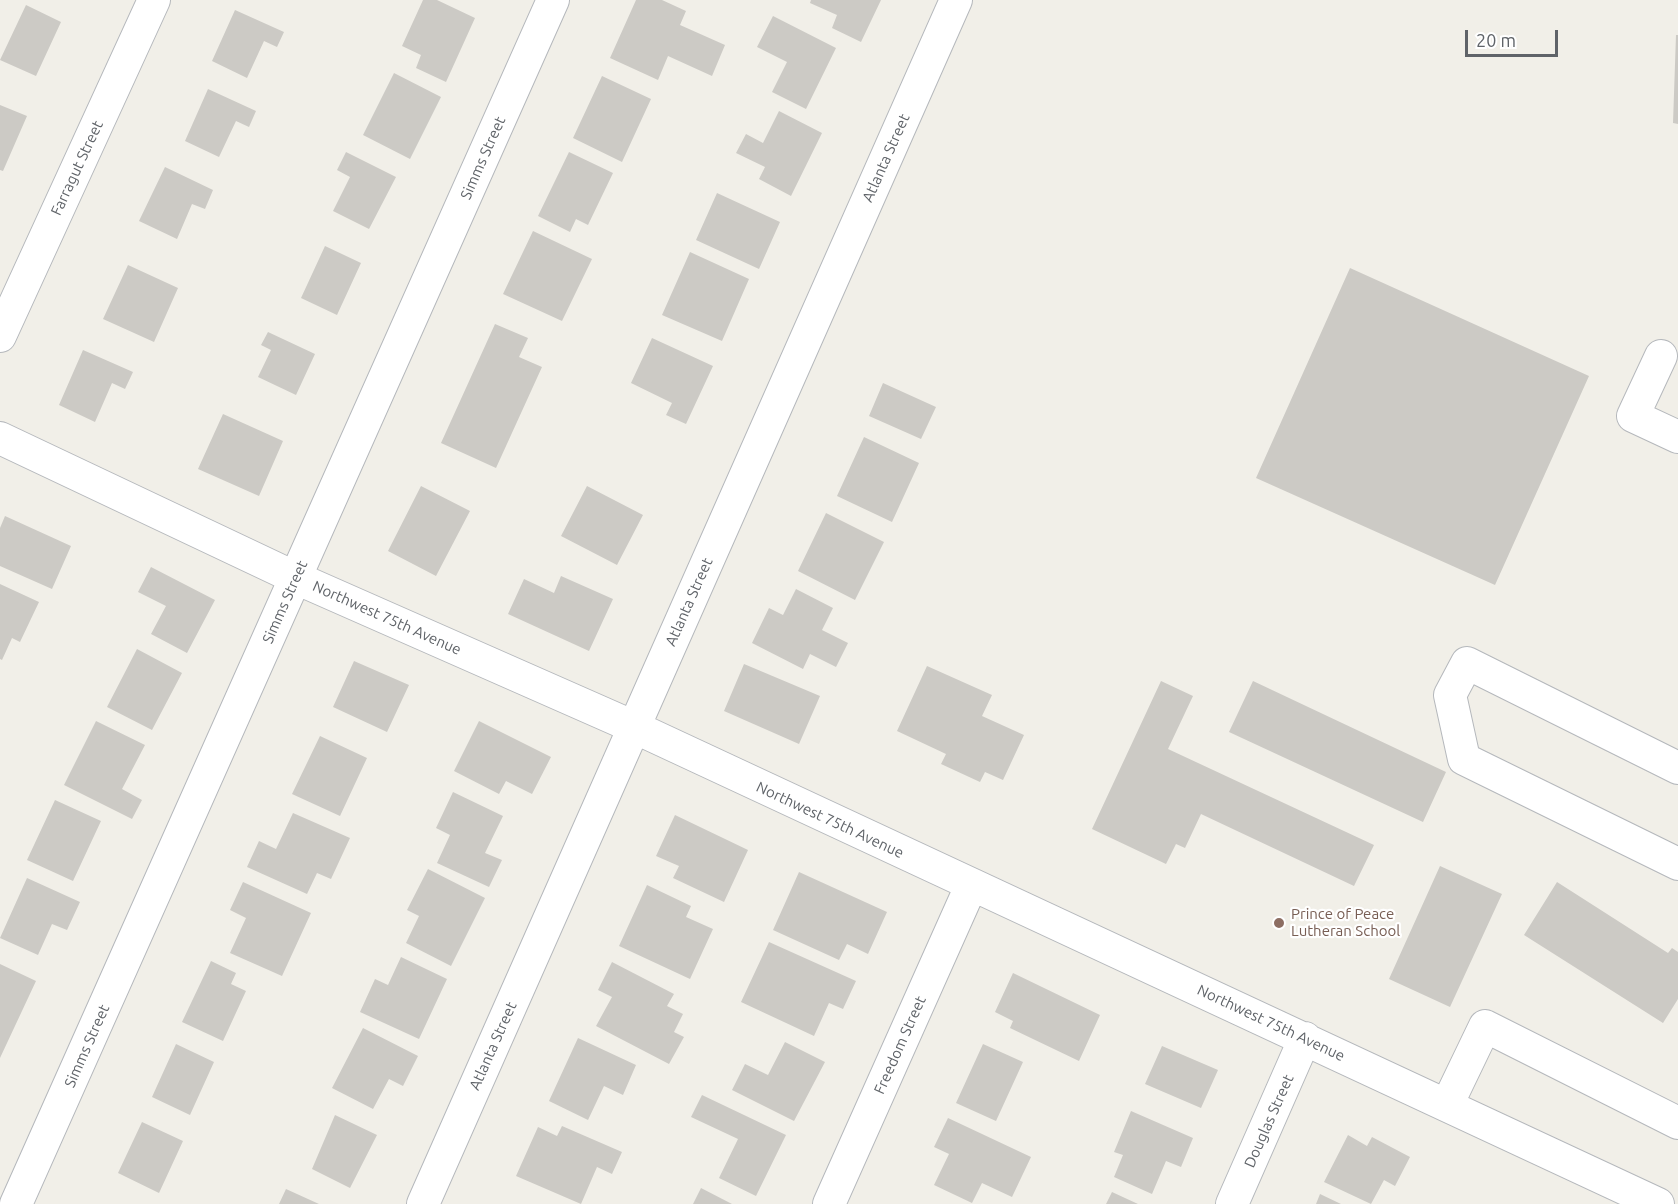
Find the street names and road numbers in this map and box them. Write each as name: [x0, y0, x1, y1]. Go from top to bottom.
street label: Atlanta Street: [859, 111, 913, 205]
street label: Simms Street: [457, 114, 509, 202]
street label: Farragut Street: [47, 118, 107, 218]
street label: Atlanta Street: [662, 555, 716, 649]
street label: Simms Street: [259, 558, 311, 646]
street label: Northwest 75th Avenue: [310, 577, 464, 659]
street label: Northwest 75th Avenue: [753, 778, 907, 862]
street label: Northwest 75th Avenue: [1194, 981, 1348, 1065]
street label: Freedom Street: [870, 993, 930, 1097]
street label: Atlanta Street: [466, 999, 520, 1093]
street label: Simms Street: [61, 1002, 113, 1090]
street label: Douglas Street: [1240, 1072, 1298, 1170]

